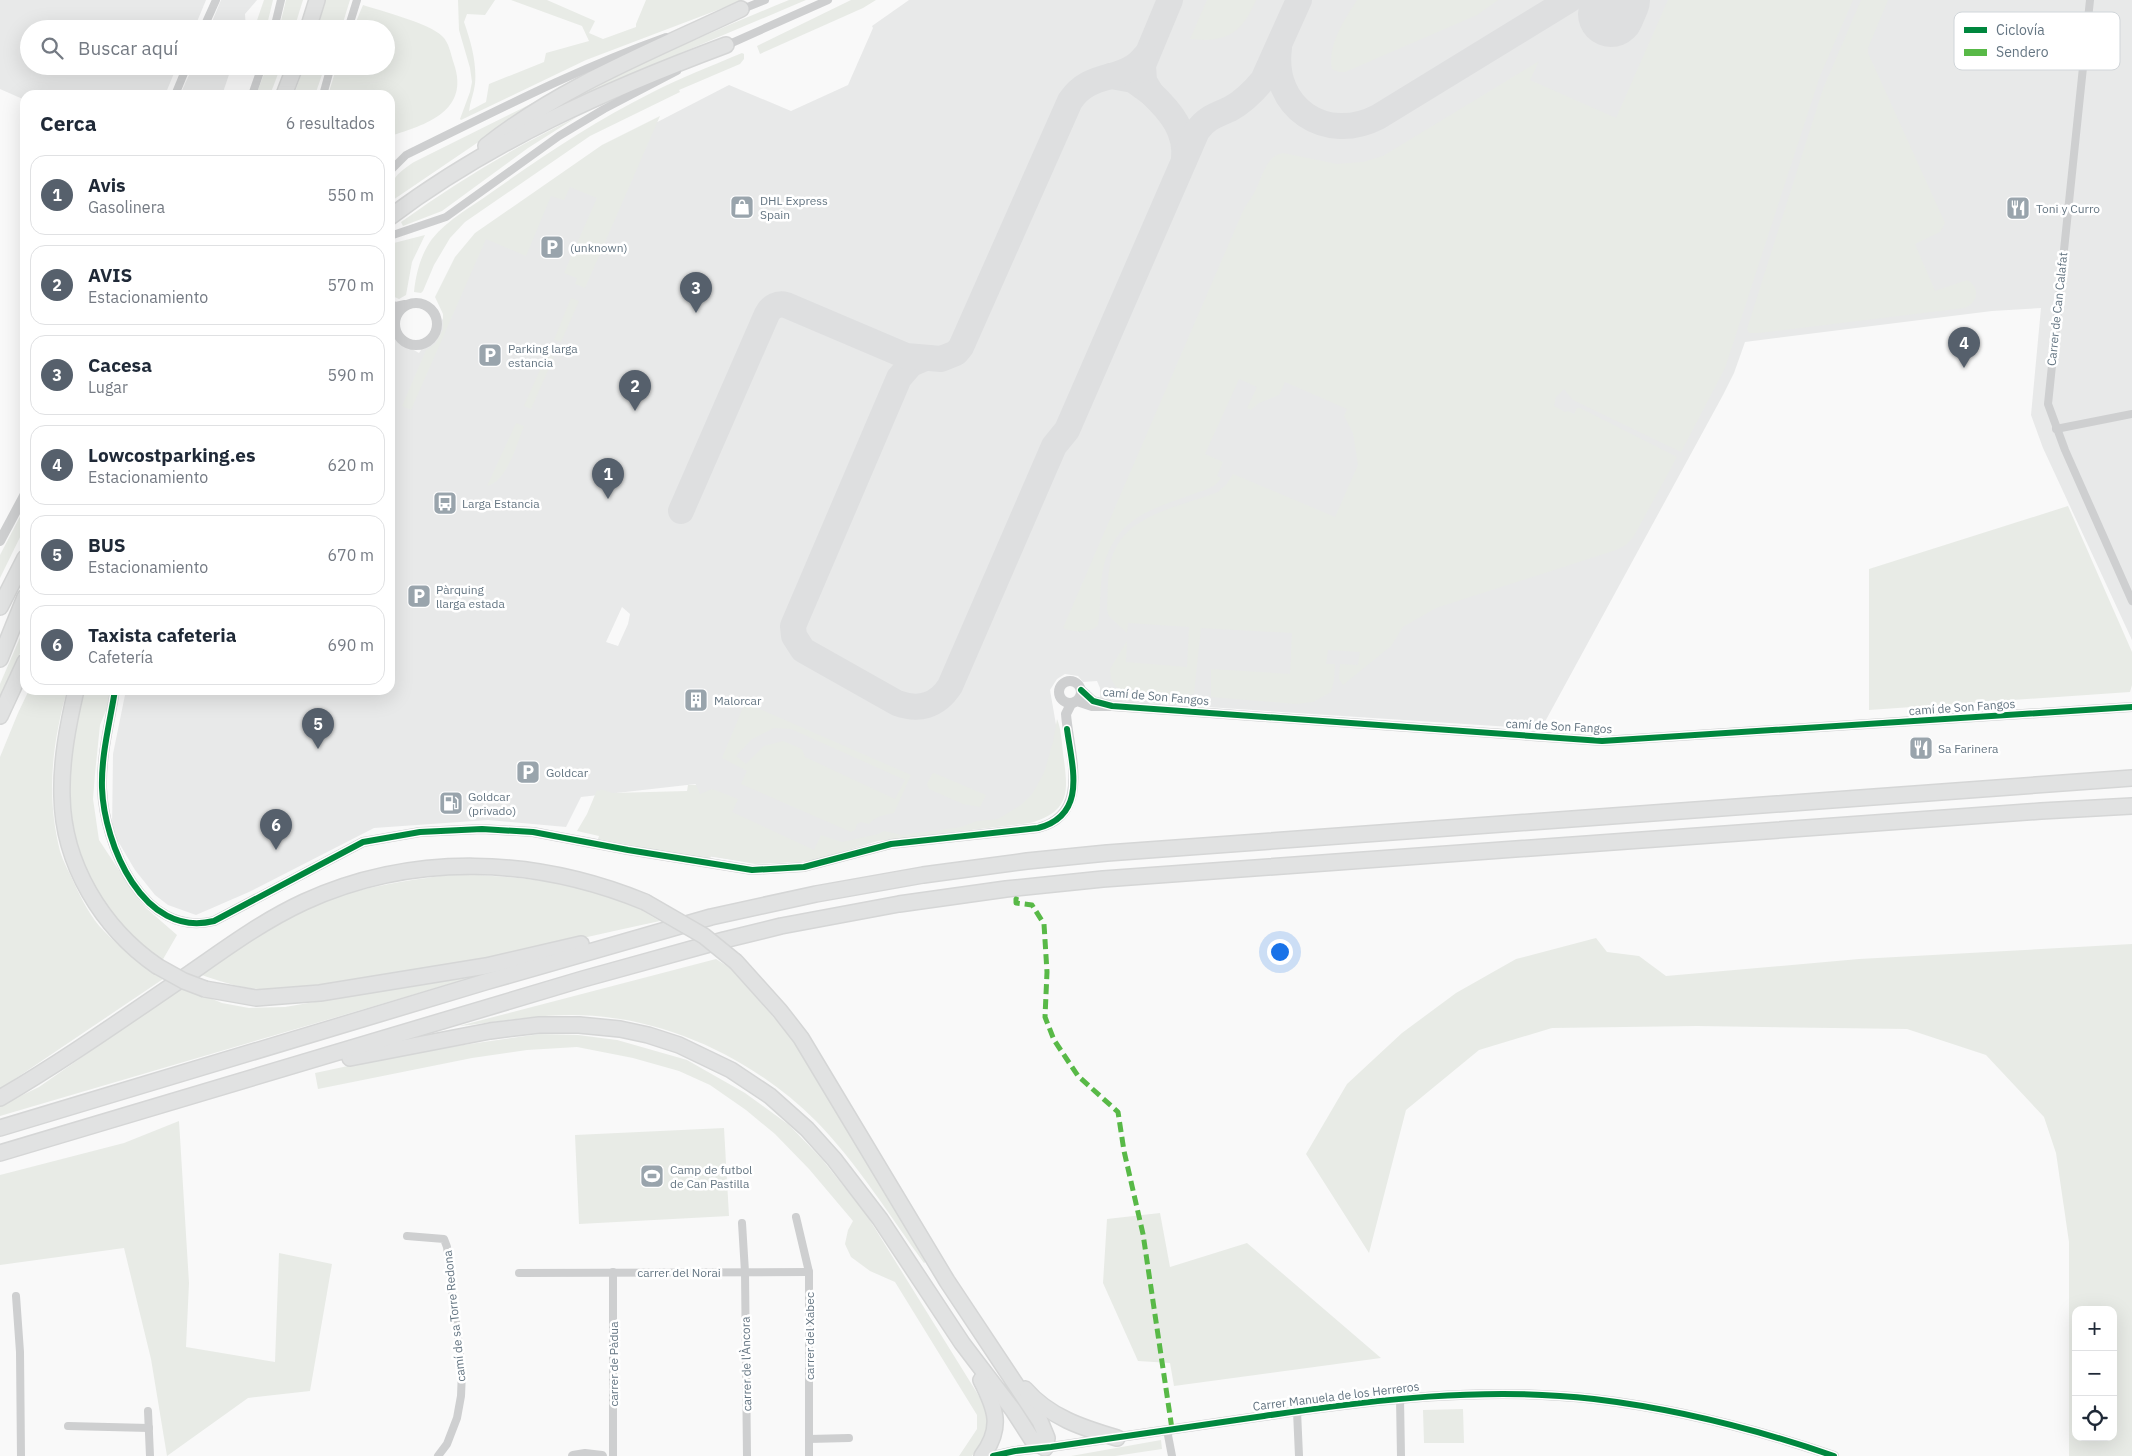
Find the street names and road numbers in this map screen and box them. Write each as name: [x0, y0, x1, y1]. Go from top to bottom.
street label: Carrer de Can Calafat: [2044, 251, 2070, 367]
street label: camí de Son Fangos: [1102, 684, 1210, 708]
street label: camí de Son Fangos: [1908, 696, 2016, 718]
street label: camí de Son Fangos: [1505, 716, 1613, 736]
street label: camí de sa Torre Redona: [440, 1249, 468, 1383]
street label: carrer del Norai: [637, 1265, 721, 1280]
street label: carrer del Xabec: [802, 1292, 817, 1380]
street label: carrer de l'Àncora: [738, 1316, 754, 1412]
street label: carrer de Pàdua: [606, 1321, 621, 1407]
street label: Carrer Manuela de los Herreros: [1252, 1378, 1420, 1414]

